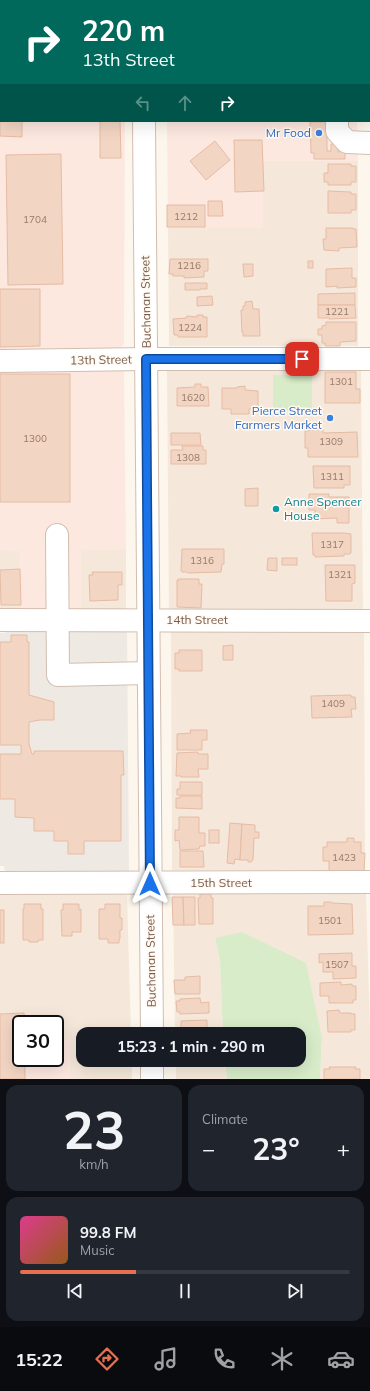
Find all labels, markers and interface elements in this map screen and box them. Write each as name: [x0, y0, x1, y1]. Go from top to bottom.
text: 220 m: [82, 13, 165, 48]
icon: right: [16, 16, 68, 68]
text: 13th Street: [82, 48, 175, 71]
icon: left: [132, 92, 154, 114]
icon: ahead: [174, 92, 196, 114]
icon: right: [216, 92, 238, 114]
place label: Mr Food: [266, 125, 311, 140]
marker: Mr Food: [314, 128, 324, 138]
house number: 1212: [174, 210, 198, 223]
house number: 1704: [23, 213, 47, 226]
street label: Buchanan Street: [137, 255, 154, 349]
house number: 1216: [177, 259, 201, 272]
house number: 1221: [325, 305, 349, 318]
house number: 1224: [178, 321, 202, 334]
pin: [285, 342, 319, 376]
icon: arrive: [291, 348, 313, 370]
street label: 13th Street: [70, 351, 132, 368]
house number: 1301: [329, 375, 353, 388]
house number: 1620: [181, 391, 205, 404]
place label: Pierce Street Farmers Market: [235, 403, 322, 432]
marker: Pierce Street Farmers Market: [325, 413, 335, 423]
house number: 1300: [23, 432, 47, 445]
house number: 1309: [319, 435, 343, 448]
house number: 1308: [176, 451, 200, 464]
house number: 1311: [320, 470, 344, 483]
place label: Anne Spencer House: [284, 494, 362, 523]
marker: Anne Spencer House: [271, 504, 281, 514]
house number: 1317: [320, 538, 344, 551]
house number: 1316: [190, 554, 214, 567]
house number: 1321: [328, 568, 352, 581]
street label: 14th Street: [166, 612, 228, 627]
house number: 1409: [321, 697, 345, 710]
house number: 1423: [332, 851, 356, 864]
position arrow: [129, 863, 171, 905]
street label: 15th Street: [190, 875, 252, 890]
street label: Buchanan Street: [142, 914, 159, 1008]
house number: 1501: [318, 914, 342, 927]
house number: 1507: [325, 958, 349, 971]
speed limit sign: 30: [12, 1015, 64, 1067]
text: 15:23 · 1 min · 290 m: [117, 1037, 265, 1056]
text: 23: [63, 1097, 125, 1162]
text: Climate: [202, 1111, 248, 1127]
text: 23°: [252, 1130, 300, 1168]
text: −: [202, 1135, 215, 1163]
text: +: [337, 1135, 350, 1163]
text: km/h: [79, 1156, 109, 1172]
text: 99.8 FM: [80, 1223, 136, 1242]
text: Music: [80, 1242, 115, 1258]
icon: previous: [64, 1280, 86, 1302]
icon: pause: [174, 1280, 196, 1302]
icon: next: [284, 1280, 306, 1302]
icon: directions: [93, 1345, 121, 1373]
icon: music: [152, 1345, 180, 1373]
icon: phone: [210, 1345, 238, 1373]
icon: climate: [268, 1345, 296, 1373]
icon: car: [327, 1345, 355, 1373]
text: 15:22: [15, 1348, 63, 1371]

